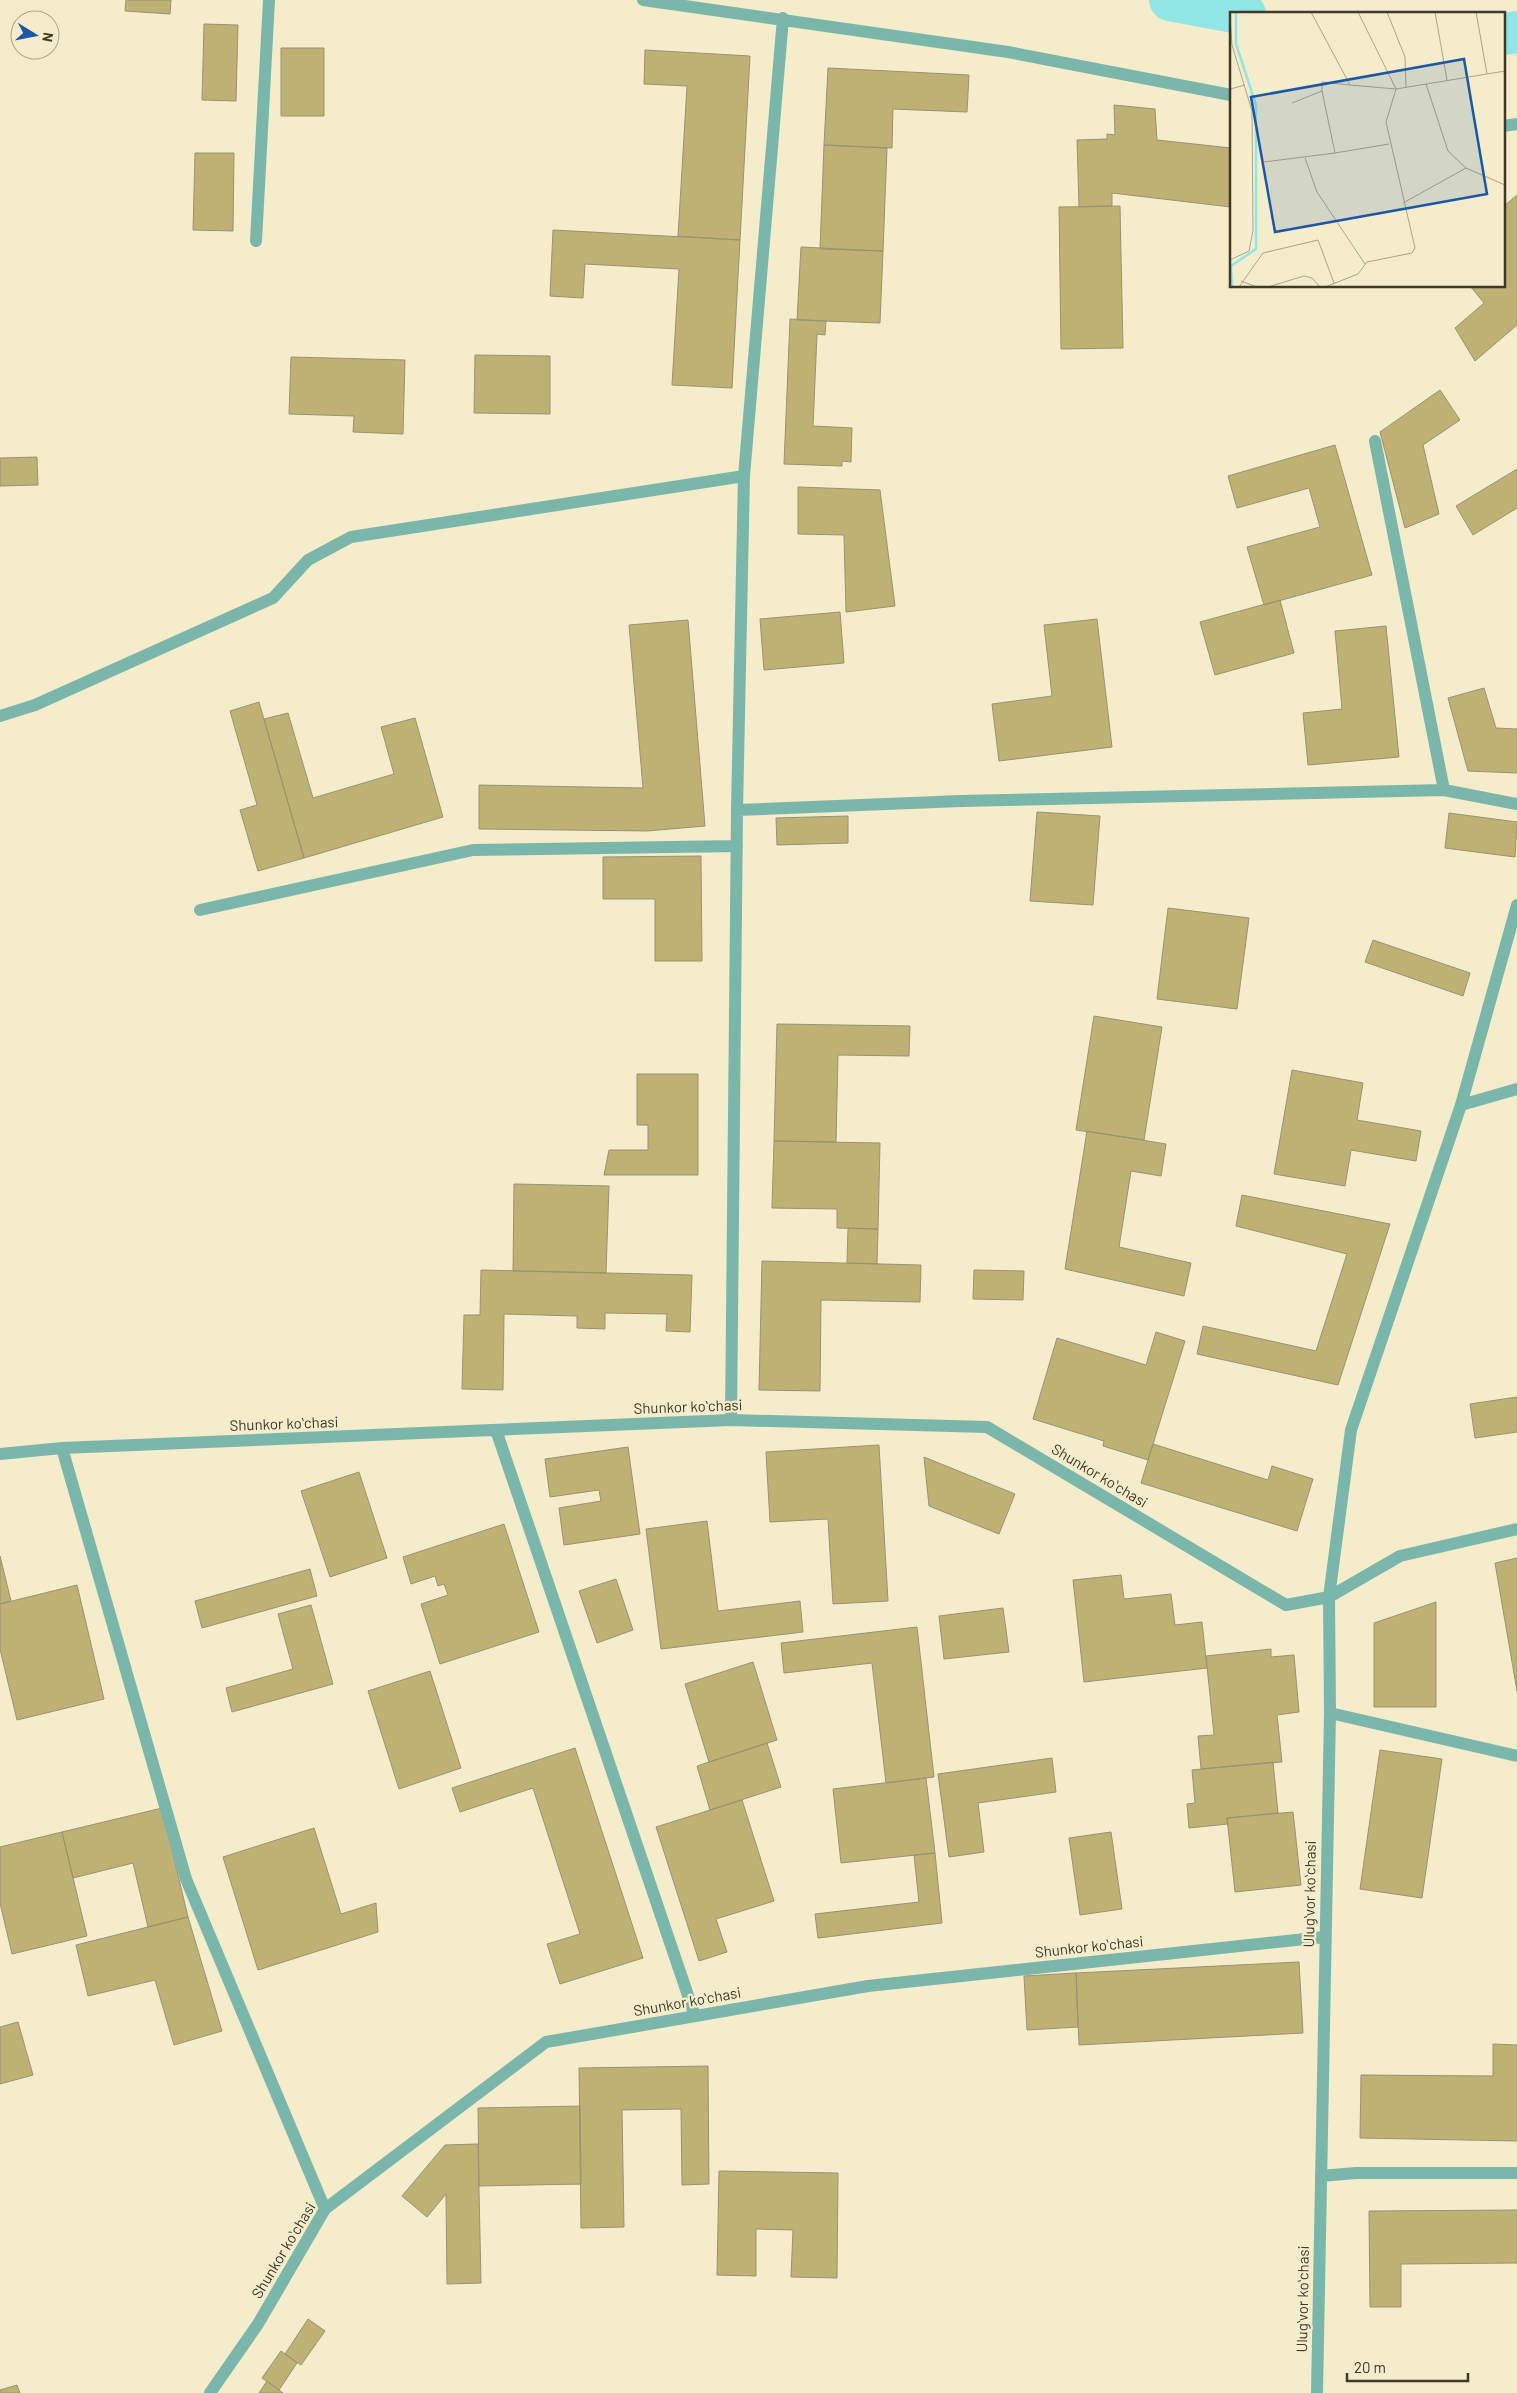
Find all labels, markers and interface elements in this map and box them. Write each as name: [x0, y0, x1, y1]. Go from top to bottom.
north arrow: [10, 10, 60, 60]
inset map: [1230, 12, 1504, 288]
text: N: [39, 31, 57, 43]
street label: Shunkor koʻchasi: [633, 1395, 743, 1417]
street label: Shunkor koʻchasi: [229, 1412, 339, 1434]
street label: Shunkor koʻchasi: [1049, 1439, 1151, 1511]
street label: Ulugʻvor koʻchasi: [1299, 1840, 1319, 1948]
street label: Shunkor koʻchasi: [1034, 1931, 1144, 1961]
street label: Shunkor koʻchasi: [632, 1983, 742, 2019]
street label: Shunkor koʻchasi: [247, 2199, 319, 2301]
street label: Ulugʻvor koʻchasi: [1292, 2245, 1312, 2353]
scale bar: [1347, 2350, 1468, 2382]
text: 20 m: [1354, 2358, 1386, 2376]

